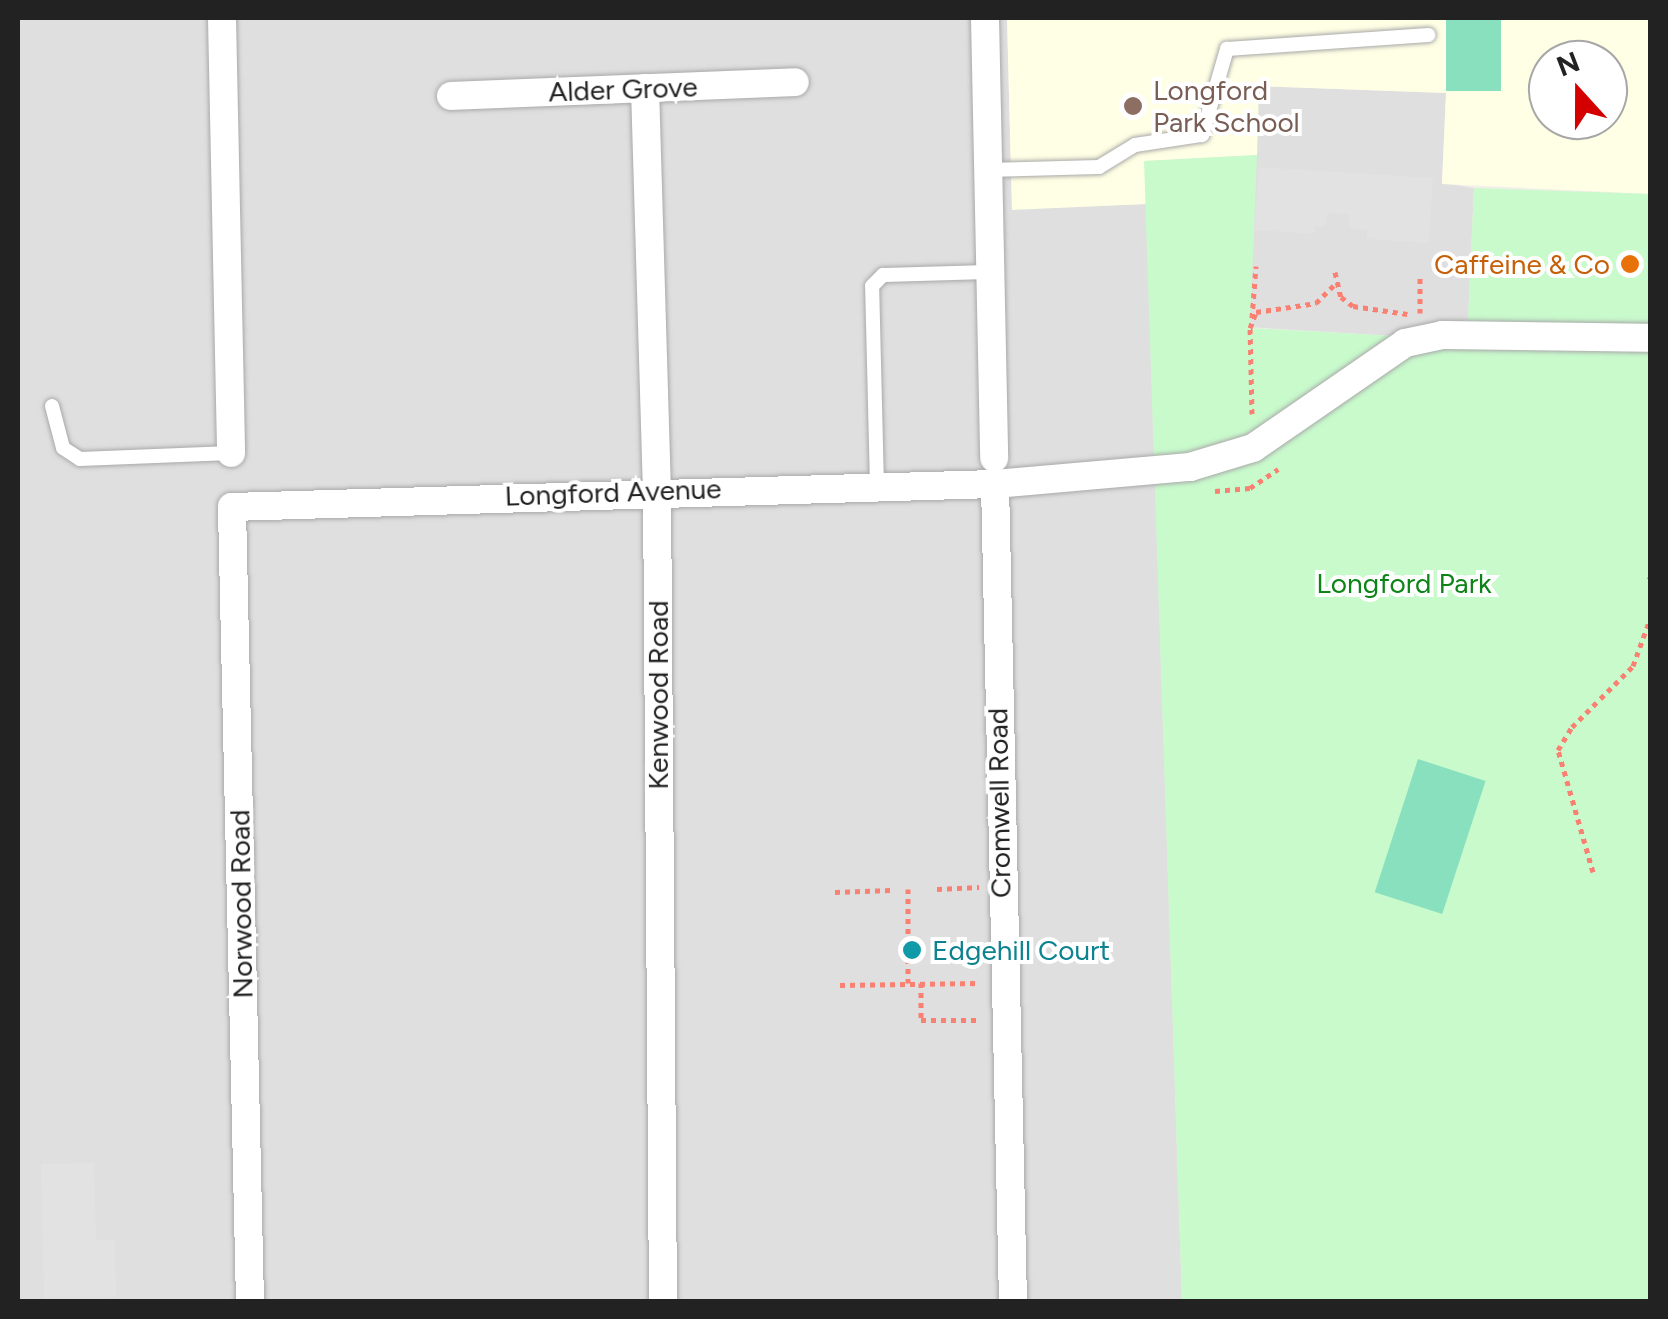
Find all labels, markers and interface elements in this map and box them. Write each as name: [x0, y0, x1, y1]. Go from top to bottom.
north arrow: [1528, 40, 1628, 140]
text: N: [1552, 44, 1584, 84]
street label: Alder Grove: [548, 70, 698, 108]
place label: Longford Park School: [1153, 73, 1300, 139]
marker: Longford Park School: [1122, 95, 1144, 117]
place label: Caffeine & Co: [1434, 247, 1610, 281]
marker: Caffeine & Co: [1619, 253, 1641, 275]
street label: Longford Avenue: [504, 471, 722, 513]
park label: Longford Park: [1316, 566, 1492, 600]
street label: Kenwood Road: [641, 600, 675, 790]
street label: Cromwell Road: [981, 708, 1017, 898]
street label: Norwood Road: [223, 809, 259, 999]
place label: Edgehill Court: [932, 933, 1110, 967]
marker: Edgehill Court: [901, 939, 923, 961]

